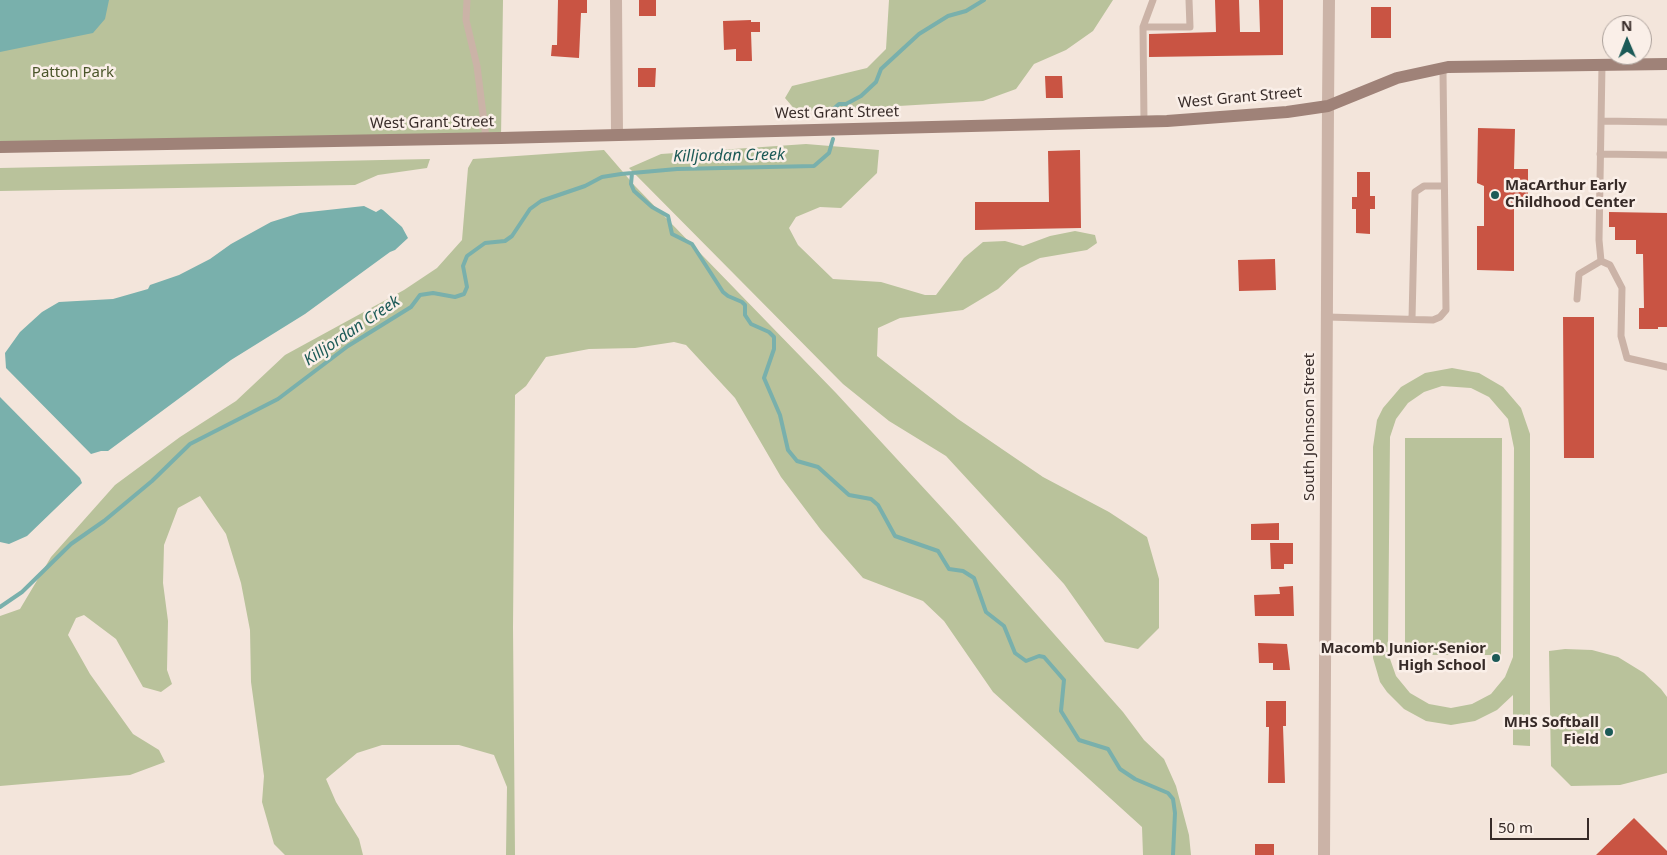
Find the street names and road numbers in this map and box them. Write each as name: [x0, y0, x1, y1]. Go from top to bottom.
street label: West Grant Street: [1177, 84, 1303, 112]
street label: West Grant Street: [775, 103, 899, 123]
street label: West Grant Street: [370, 113, 494, 133]
street label: South Johnson Street: [1301, 353, 1319, 501]

